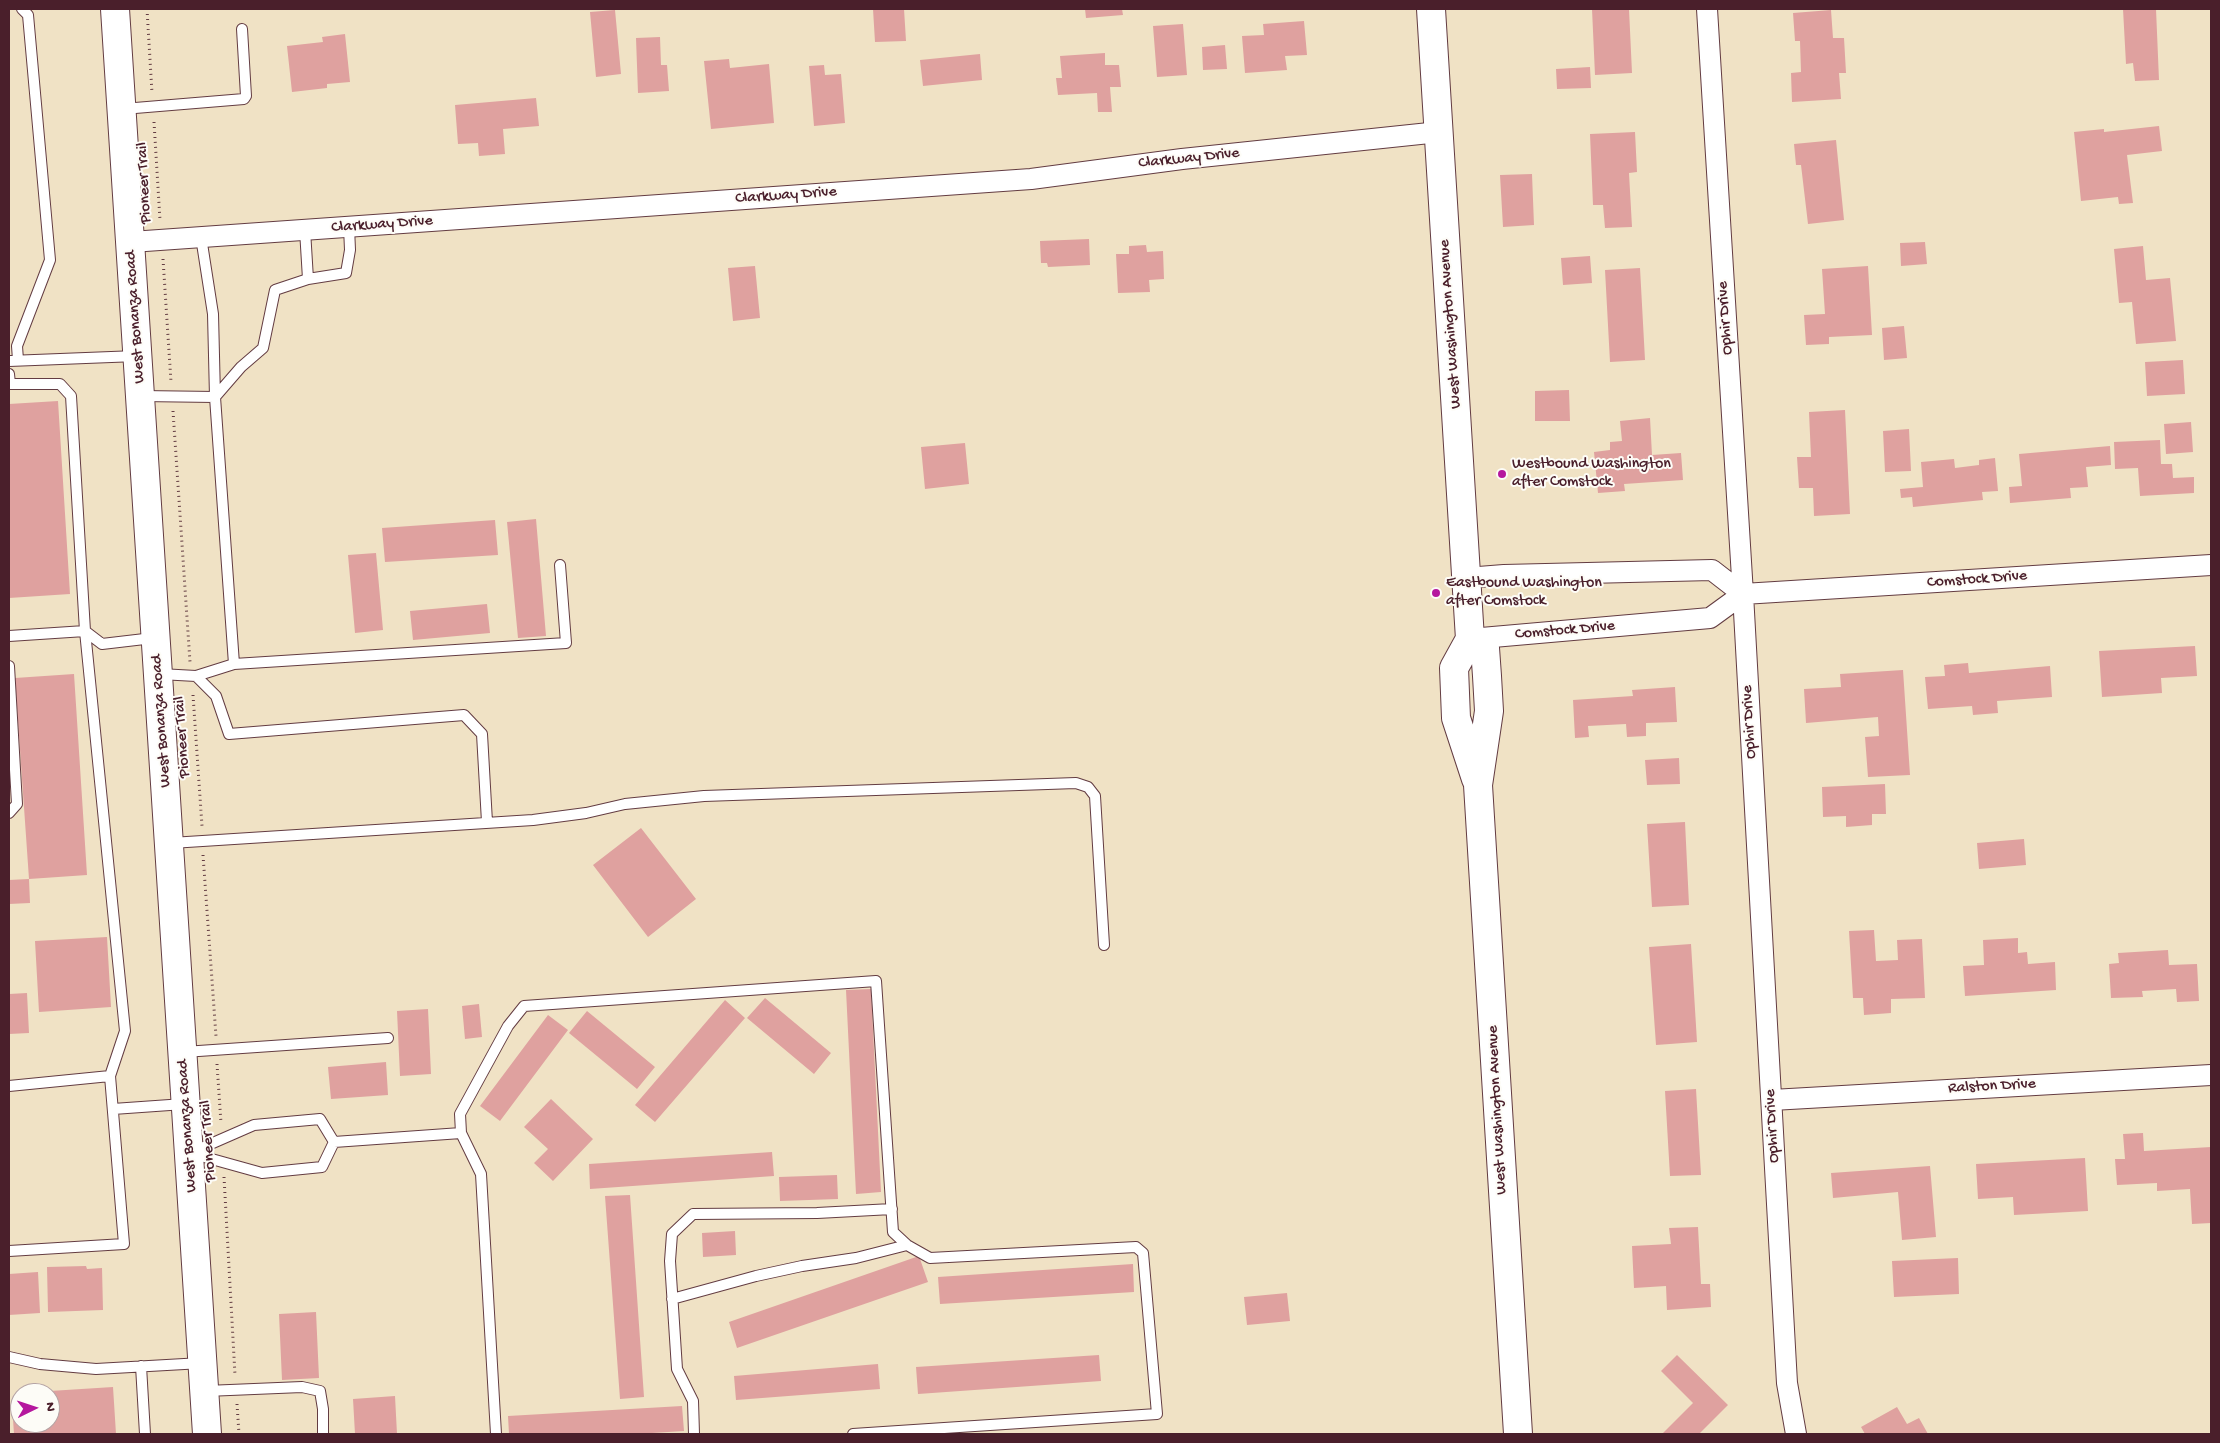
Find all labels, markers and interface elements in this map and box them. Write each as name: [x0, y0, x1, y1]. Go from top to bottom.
street label: Pioneer Trail: [133, 142, 157, 224]
street label: Clarkway Drive: [1137, 144, 1241, 174]
street label: Clarkway Drive: [735, 183, 837, 209]
street label: Clarkway Drive: [331, 212, 433, 238]
street label: West Washington Avenue: [1436, 239, 1466, 409]
street label: West Bonanza Road: [122, 250, 150, 384]
street label: Ophir Drive: [1714, 280, 1738, 356]
place label: Westbound Washington after Comstock: [1512, 455, 1671, 493]
marker: Westbound Washington after Comstock: [1496, 468, 1508, 480]
street label: Comstock Drive: [1926, 567, 2028, 593]
place label: Eastbound Washington after Comstock: [1446, 574, 1602, 612]
marker: Eastbound Washington after Comstock: [1430, 587, 1442, 599]
street label: Comstock Drive: [1514, 617, 1616, 645]
street label: West Bonanza Road: [148, 654, 176, 788]
street label: Ophir Drive: [1738, 685, 1762, 759]
street label: Pioneer Trail: [171, 695, 195, 779]
street label: West Washington Avenue: [1484, 1025, 1512, 1195]
street label: West Bonanza Road: [174, 1059, 202, 1193]
street label: Ralston Drive: [1948, 1075, 2036, 1099]
street label: Ophir Drive: [1761, 1089, 1785, 1163]
street label: Pioneer Trail: [197, 1099, 221, 1183]
north arrow: [10, 1383, 60, 1433]
text: N: [41, 1402, 58, 1412]

